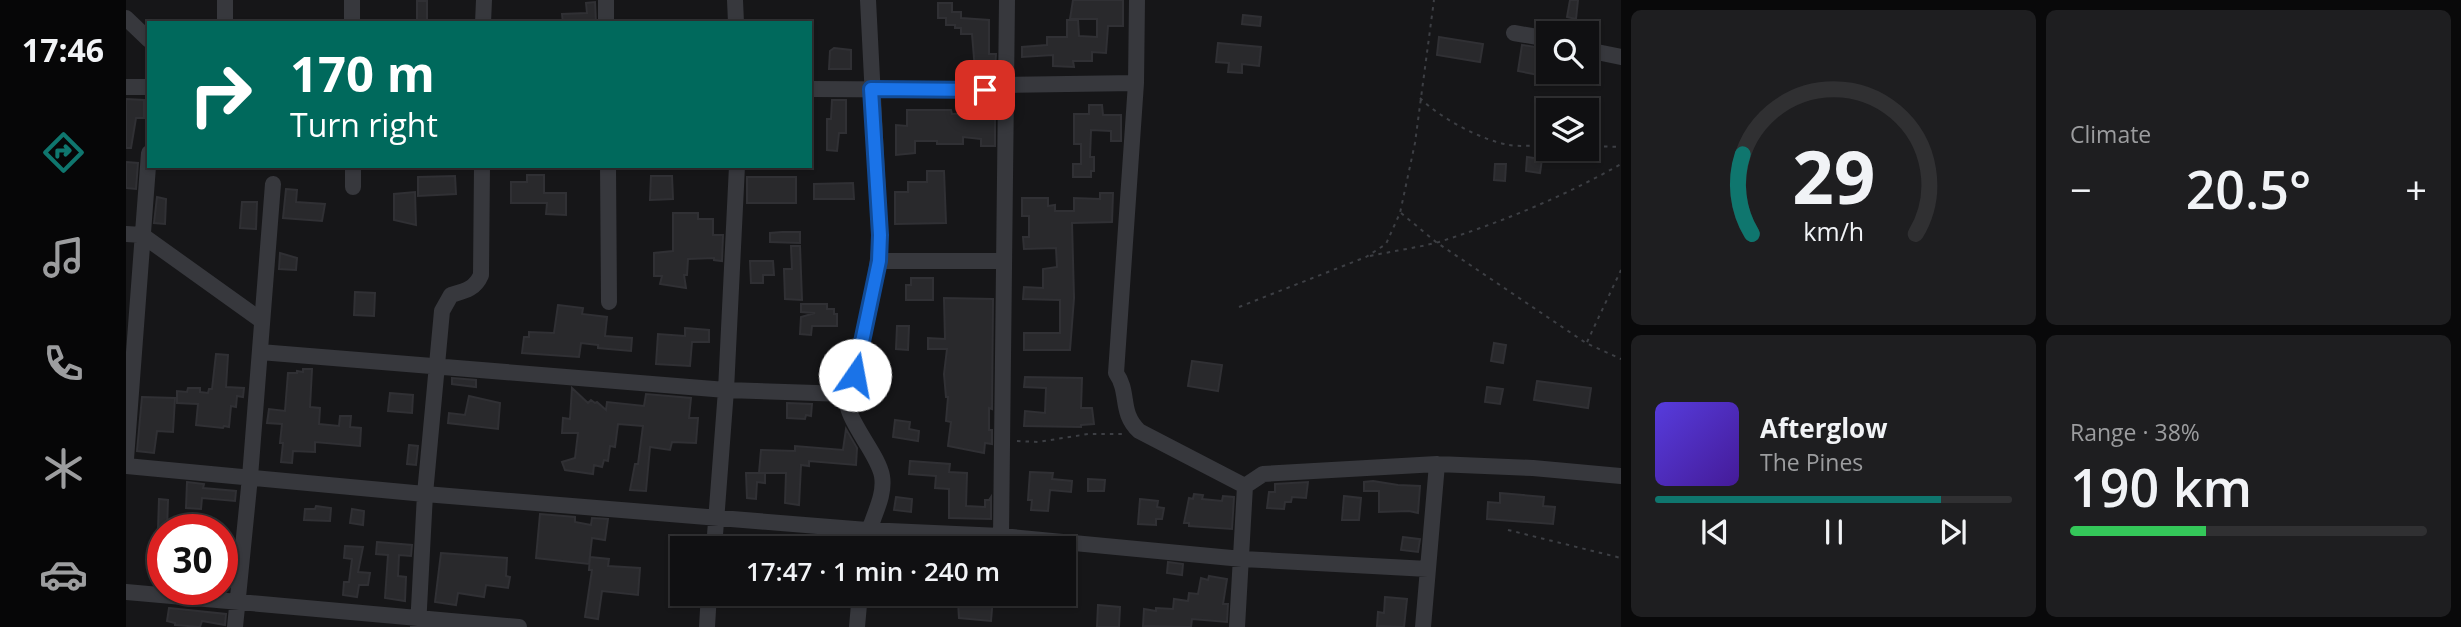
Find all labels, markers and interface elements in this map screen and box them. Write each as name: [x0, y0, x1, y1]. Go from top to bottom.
map controls: [1536, 21, 1599, 161]
button: search: [1536, 21, 1599, 84]
text: 17:46: [22, 28, 104, 71]
text: 170 m: [290, 40, 435, 106]
icon: right: [175, 49, 266, 140]
pin: [955, 60, 1015, 120]
icon: arrive: [966, 71, 1004, 109]
button: layers: [1536, 98, 1599, 161]
text: Turn right: [290, 103, 438, 146]
text: Climate: [2070, 118, 2151, 150]
text: 29: [1792, 126, 1875, 225]
icon: directions: [39, 128, 88, 177]
text: 20.5°: [2186, 153, 2311, 224]
text: −: [2070, 163, 2092, 215]
text: +: [2405, 163, 2427, 215]
text: km/h: [1803, 213, 1864, 247]
icon: music: [39, 233, 88, 282]
position arrow: [818, 338, 892, 412]
icon: phone: [39, 339, 88, 388]
text: Afterglow: [1760, 410, 1887, 446]
text: Range · 38%: [2070, 416, 2200, 448]
icon: climate: [39, 444, 88, 493]
text: The Pines: [1760, 446, 1863, 478]
text: 190 km: [2070, 451, 2252, 522]
icon: previous: [1696, 513, 1734, 551]
icon: pause: [1815, 513, 1853, 551]
icon: next: [1934, 513, 1972, 551]
speed limit sign: 30: [147, 514, 238, 605]
icon: car: [39, 550, 88, 599]
text: 17:47 · 1 min · 240 m: [746, 553, 1000, 589]

